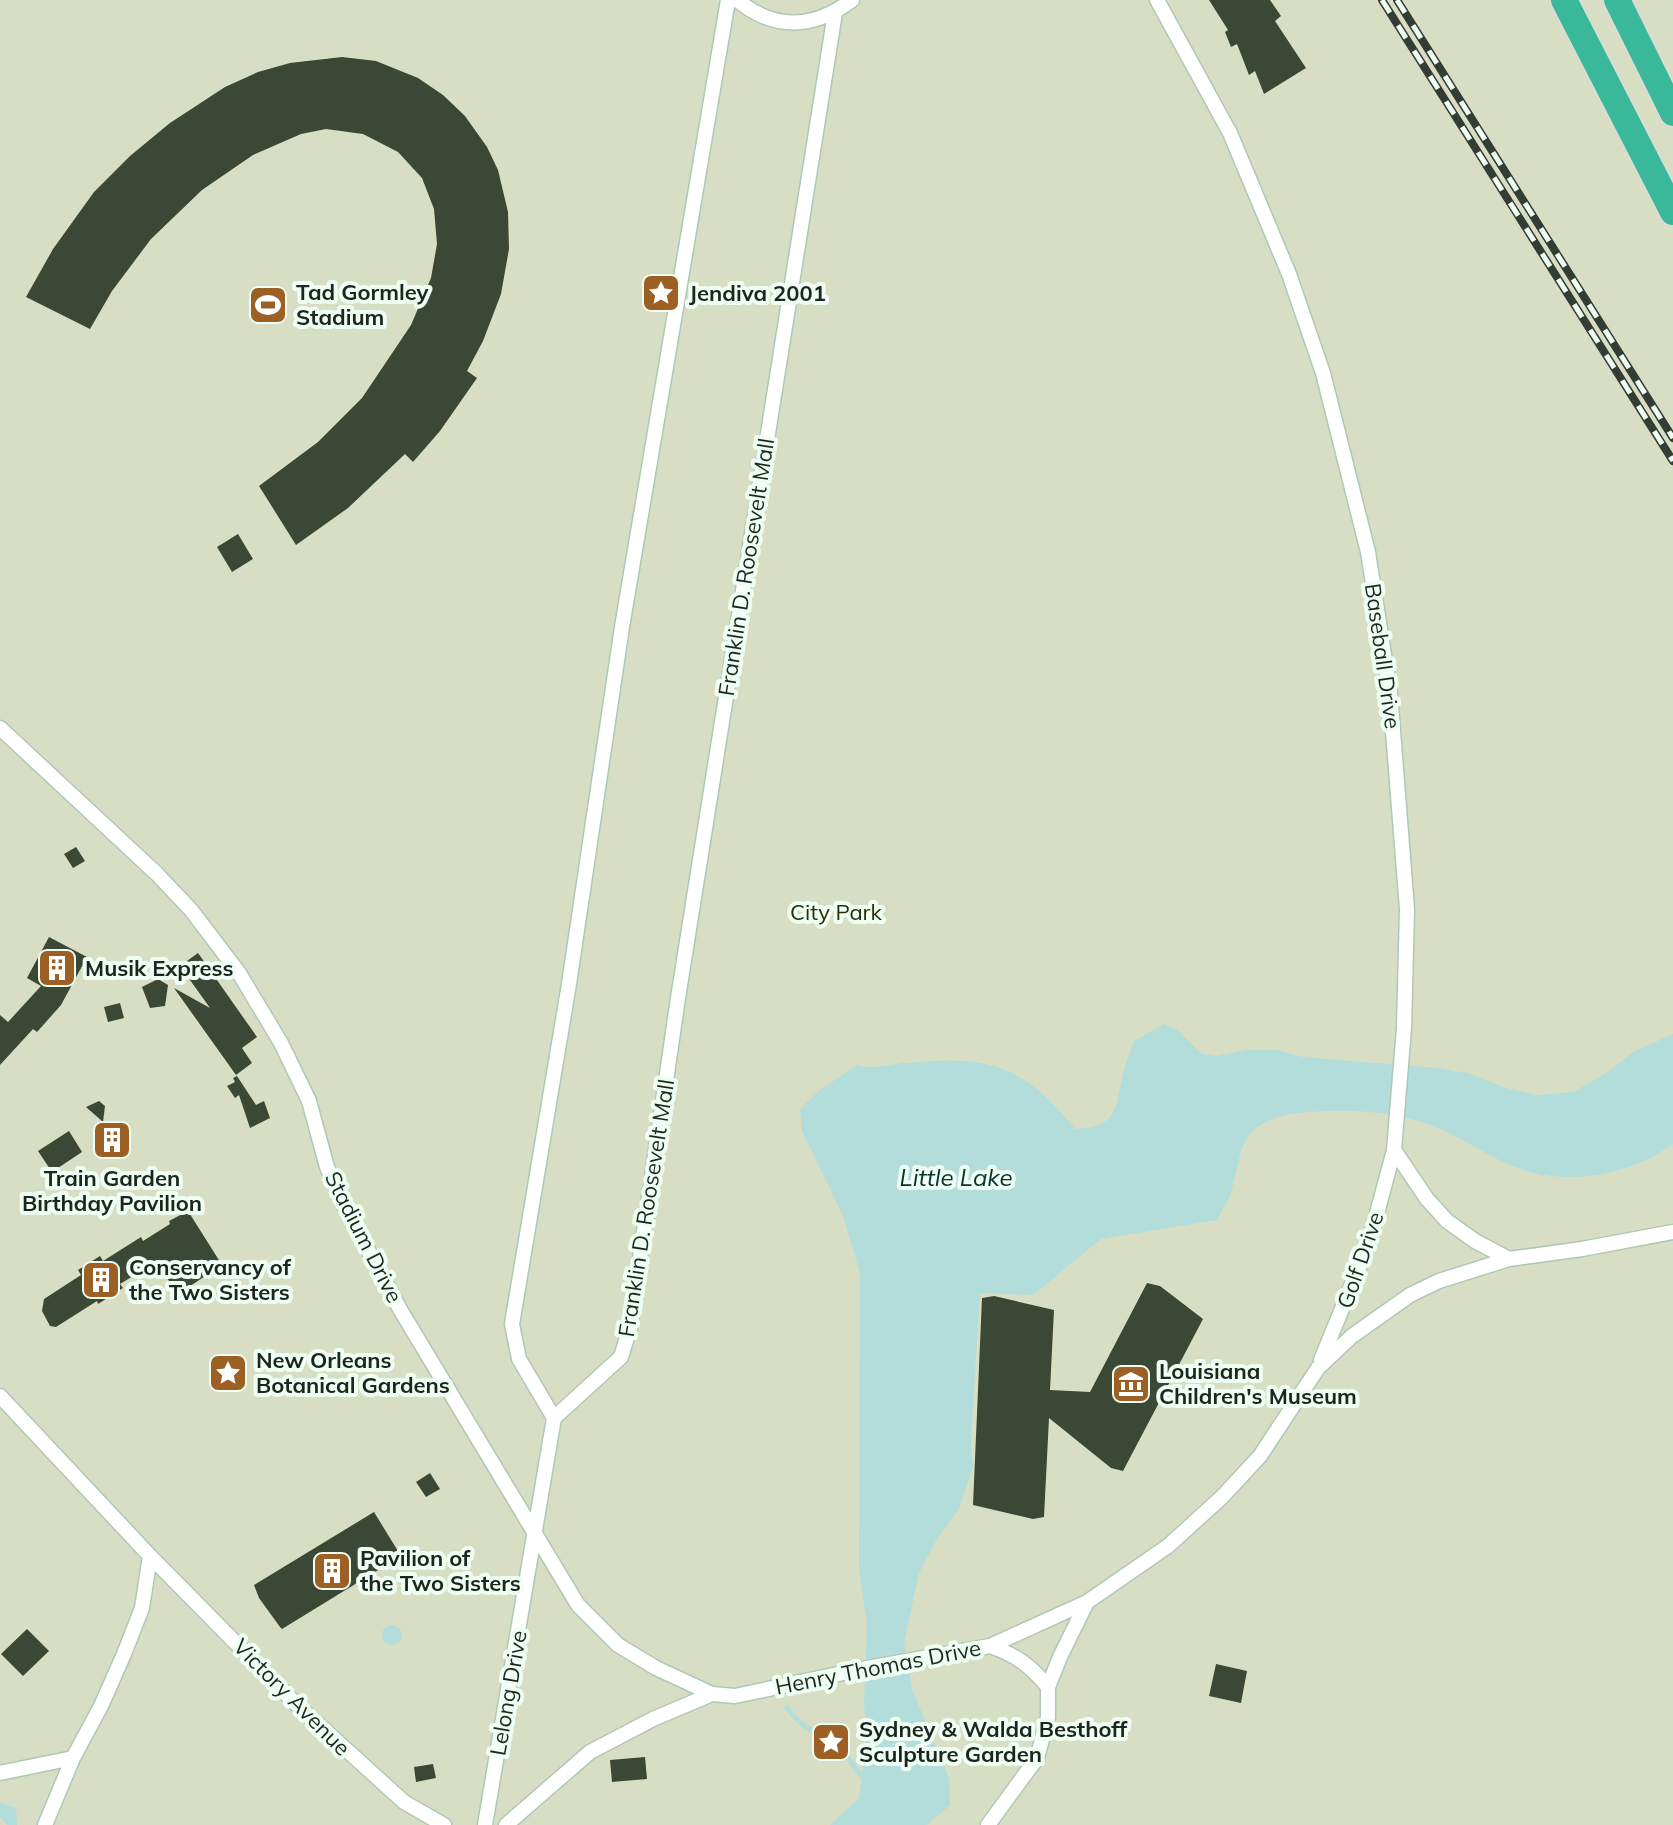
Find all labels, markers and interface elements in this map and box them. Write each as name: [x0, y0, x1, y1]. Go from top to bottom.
place icon: Jendiva 2001: [640, 272, 682, 314]
place label: Tad Gormley Stadium: [296, 278, 429, 331]
place label: Jendiva 2001: [689, 279, 826, 307]
sports icon: Tad Gormley Stadium: [247, 284, 289, 326]
street label: Franklin D. Roosevelt Mall: [712, 436, 780, 698]
street label: Baseball Drive: [1359, 581, 1407, 731]
park label: City Park: [790, 898, 883, 926]
building icon: Musik Express: [36, 947, 78, 989]
place label: Musik Express: [85, 954, 234, 982]
street label: Franklin D. Roosevelt Mall: [612, 1077, 680, 1339]
building icon: Train Garden Birthday Pavilion: [91, 1119, 133, 1161]
water label: Little Lake: [900, 1162, 1012, 1192]
place label: Train Garden Birthday Pavilion: [22, 1164, 202, 1217]
street label: Stadium Drive: [319, 1167, 409, 1307]
street label: Golf Drive: [1330, 1208, 1390, 1312]
place label: Conservancy of the Two Sisters: [129, 1253, 292, 1306]
building icon: Conservancy of the Two Sisters: [80, 1259, 122, 1301]
place label: New Orleans Botanical Gardens: [256, 1346, 450, 1399]
place icon: New Orleans Botanical Gardens: [207, 1352, 249, 1394]
place label: Louisiana Children's Museum: [1159, 1357, 1357, 1410]
museum icon: Louisiana Children's Museum: [1110, 1363, 1152, 1405]
place label: Pavilion of the Two Sisters: [360, 1544, 521, 1597]
building icon: Pavilion of the Two Sisters: [311, 1550, 353, 1592]
street label: Lelong Drive: [483, 1628, 533, 1758]
street label: Victory Avenue: [228, 1633, 356, 1761]
street label: Henry Thomas Drive: [773, 1633, 983, 1701]
place label: Sydney & Walda Besthoff Sculpture Garden: [859, 1715, 1128, 1768]
place icon: Sydney & Walda Besthoff Sculpture Garden: [810, 1721, 852, 1763]

